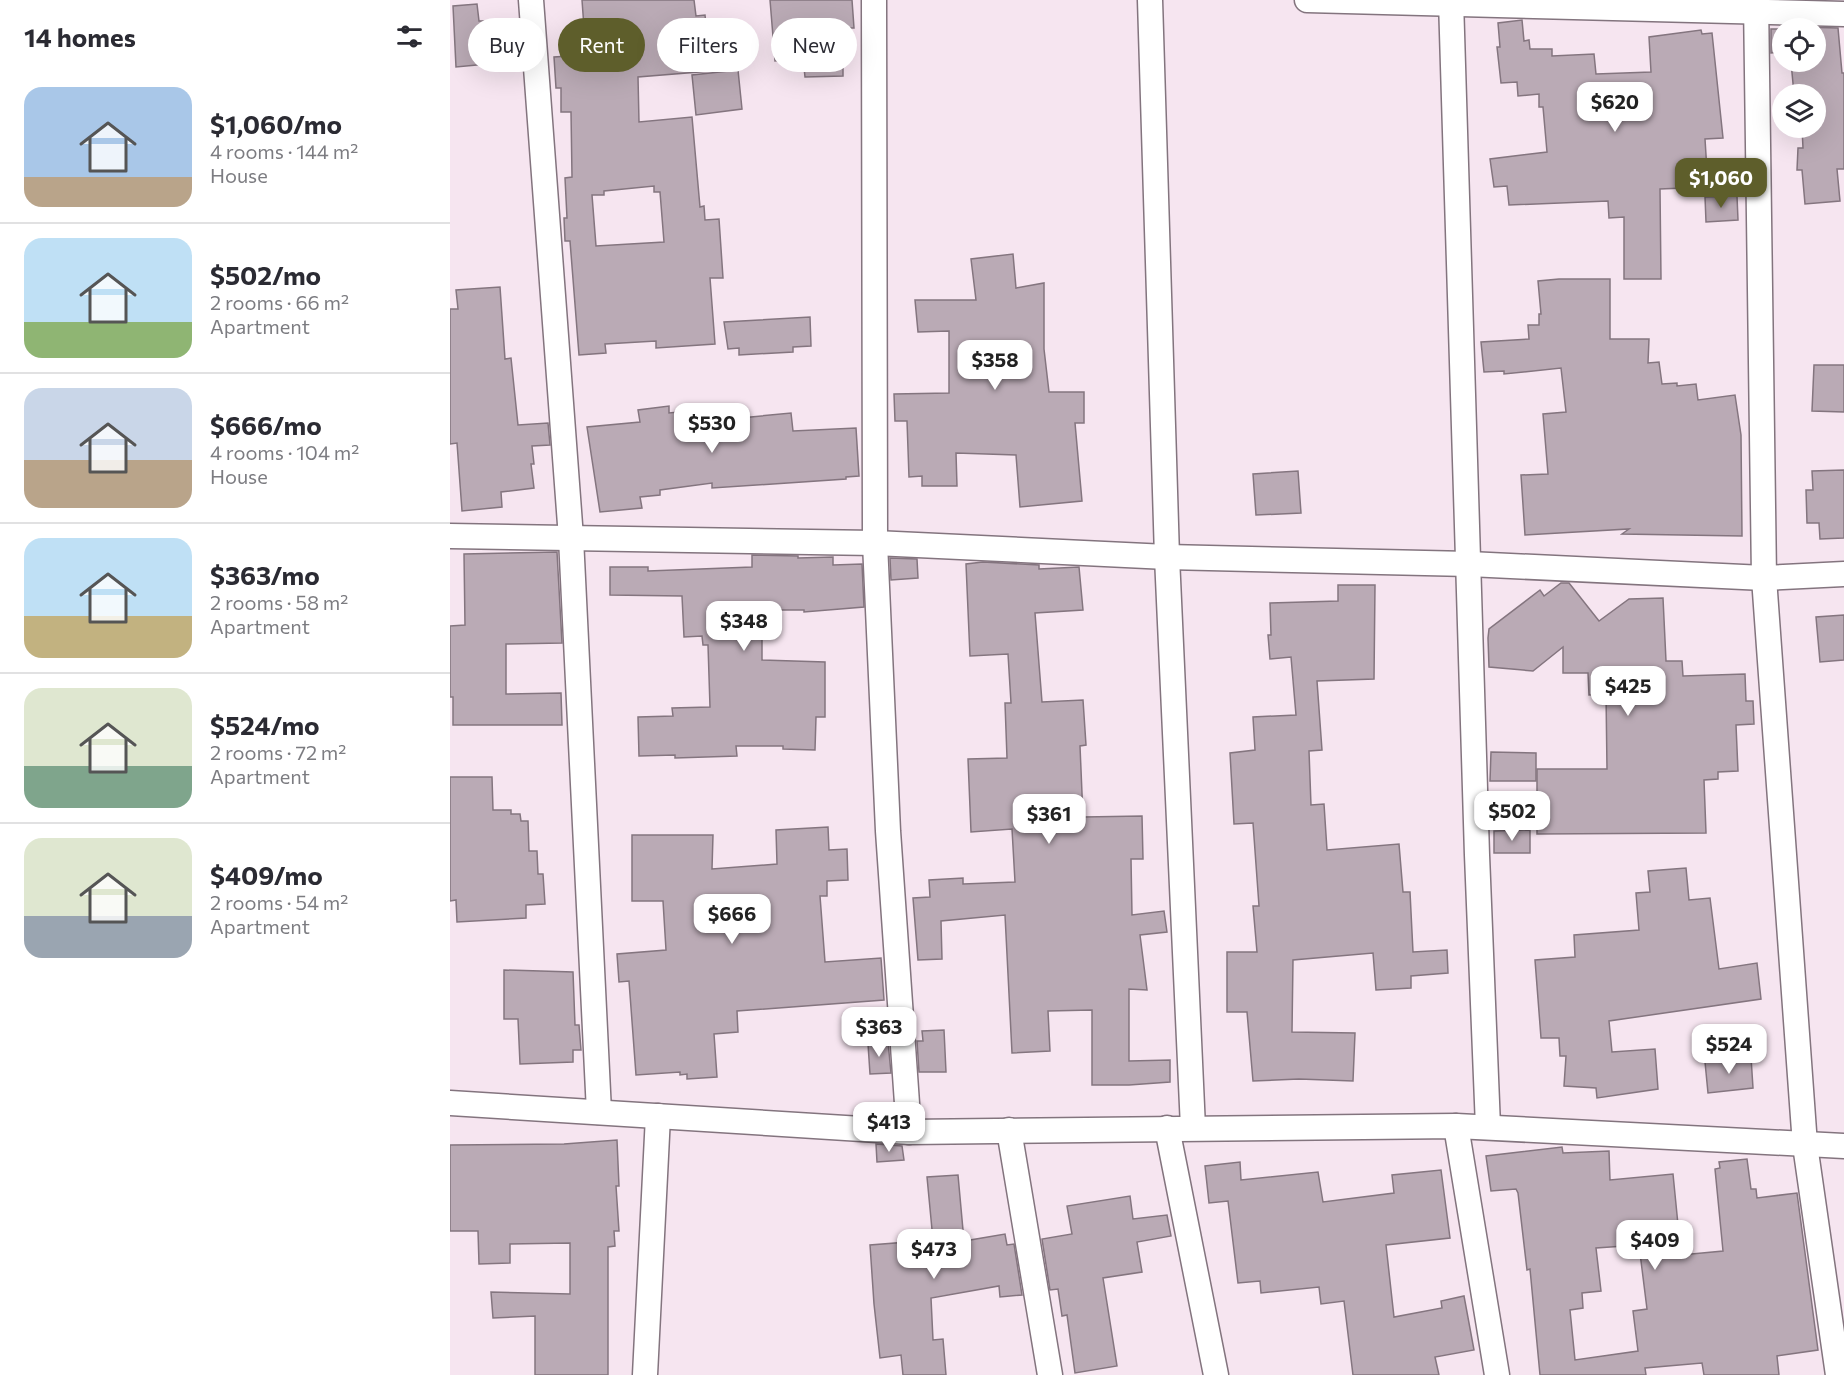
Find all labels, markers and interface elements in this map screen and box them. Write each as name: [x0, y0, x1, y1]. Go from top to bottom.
chip: Buy: [468, 18, 546, 72]
chip: Rent: [558, 18, 645, 72]
chip: Filters: [657, 18, 759, 72]
chip: New: [771, 18, 857, 72]
map controls: [1772, 18, 1826, 138]
button: locate: [1772, 18, 1826, 72]
icon: filters: [393, 20, 426, 53]
text: 14 homes: [24, 21, 136, 52]
pin: $620: [1579, 82, 1651, 133]
button: layers: [1772, 84, 1826, 138]
text: $620: [1591, 89, 1639, 113]
text: $1,060/mo: [210, 108, 342, 139]
icon: home: [72, 111, 144, 183]
text: 4 rooms · 144 m²: [210, 139, 358, 163]
pin: $1,060: [1672, 158, 1770, 209]
text: House: [210, 163, 268, 187]
text: $1,060: [1689, 165, 1753, 189]
text: $502/mo: [210, 259, 321, 290]
icon: home: [72, 262, 144, 334]
text: 2 rooms · 66 m²: [210, 290, 349, 314]
text: Apartment: [210, 314, 310, 338]
pin: $358: [959, 340, 1031, 391]
text: $358: [971, 347, 1019, 371]
pin: $530: [676, 403, 748, 454]
text: $666/mo: [210, 409, 322, 440]
text: $530: [688, 410, 736, 434]
icon: home: [72, 412, 144, 484]
text: 4 rooms · 104 m²: [210, 440, 359, 464]
text: House: [210, 464, 268, 488]
text: $363/mo: [210, 559, 320, 590]
icon: home: [72, 562, 144, 634]
text: 2 rooms · 58 m²: [210, 590, 348, 614]
pin: $348: [708, 601, 780, 652]
text: $348: [720, 608, 768, 632]
text: Apartment: [210, 614, 310, 638]
pin: $425: [1592, 666, 1664, 717]
text: $425: [1605, 673, 1651, 697]
text: $524/mo: [210, 709, 320, 740]
icon: home: [72, 712, 144, 784]
text: 2 rooms · 72 m²: [210, 740, 346, 764]
text: Apartment: [210, 764, 310, 788]
pin: $502: [1476, 791, 1548, 842]
pin: $361: [1013, 794, 1085, 845]
text: $502: [1488, 798, 1536, 822]
text: $361: [1027, 801, 1071, 825]
text: $409/mo: [210, 859, 323, 890]
icon: home: [72, 862, 144, 934]
text: 2 rooms · 54 m²: [210, 890, 348, 914]
pin: $666: [696, 894, 768, 945]
text: $666: [708, 901, 756, 925]
text: Apartment: [210, 914, 310, 938]
pin: $363: [843, 1007, 915, 1058]
text: $363: [855, 1014, 903, 1038]
pin: $524: [1693, 1024, 1765, 1075]
text: $524: [1706, 1031, 1752, 1055]
pin: $413: [853, 1102, 925, 1153]
text: $413: [867, 1109, 911, 1133]
pin: $409: [1619, 1220, 1691, 1271]
text: $409: [1630, 1227, 1680, 1251]
pin: $473: [898, 1229, 970, 1280]
text: $473: [911, 1236, 957, 1260]

